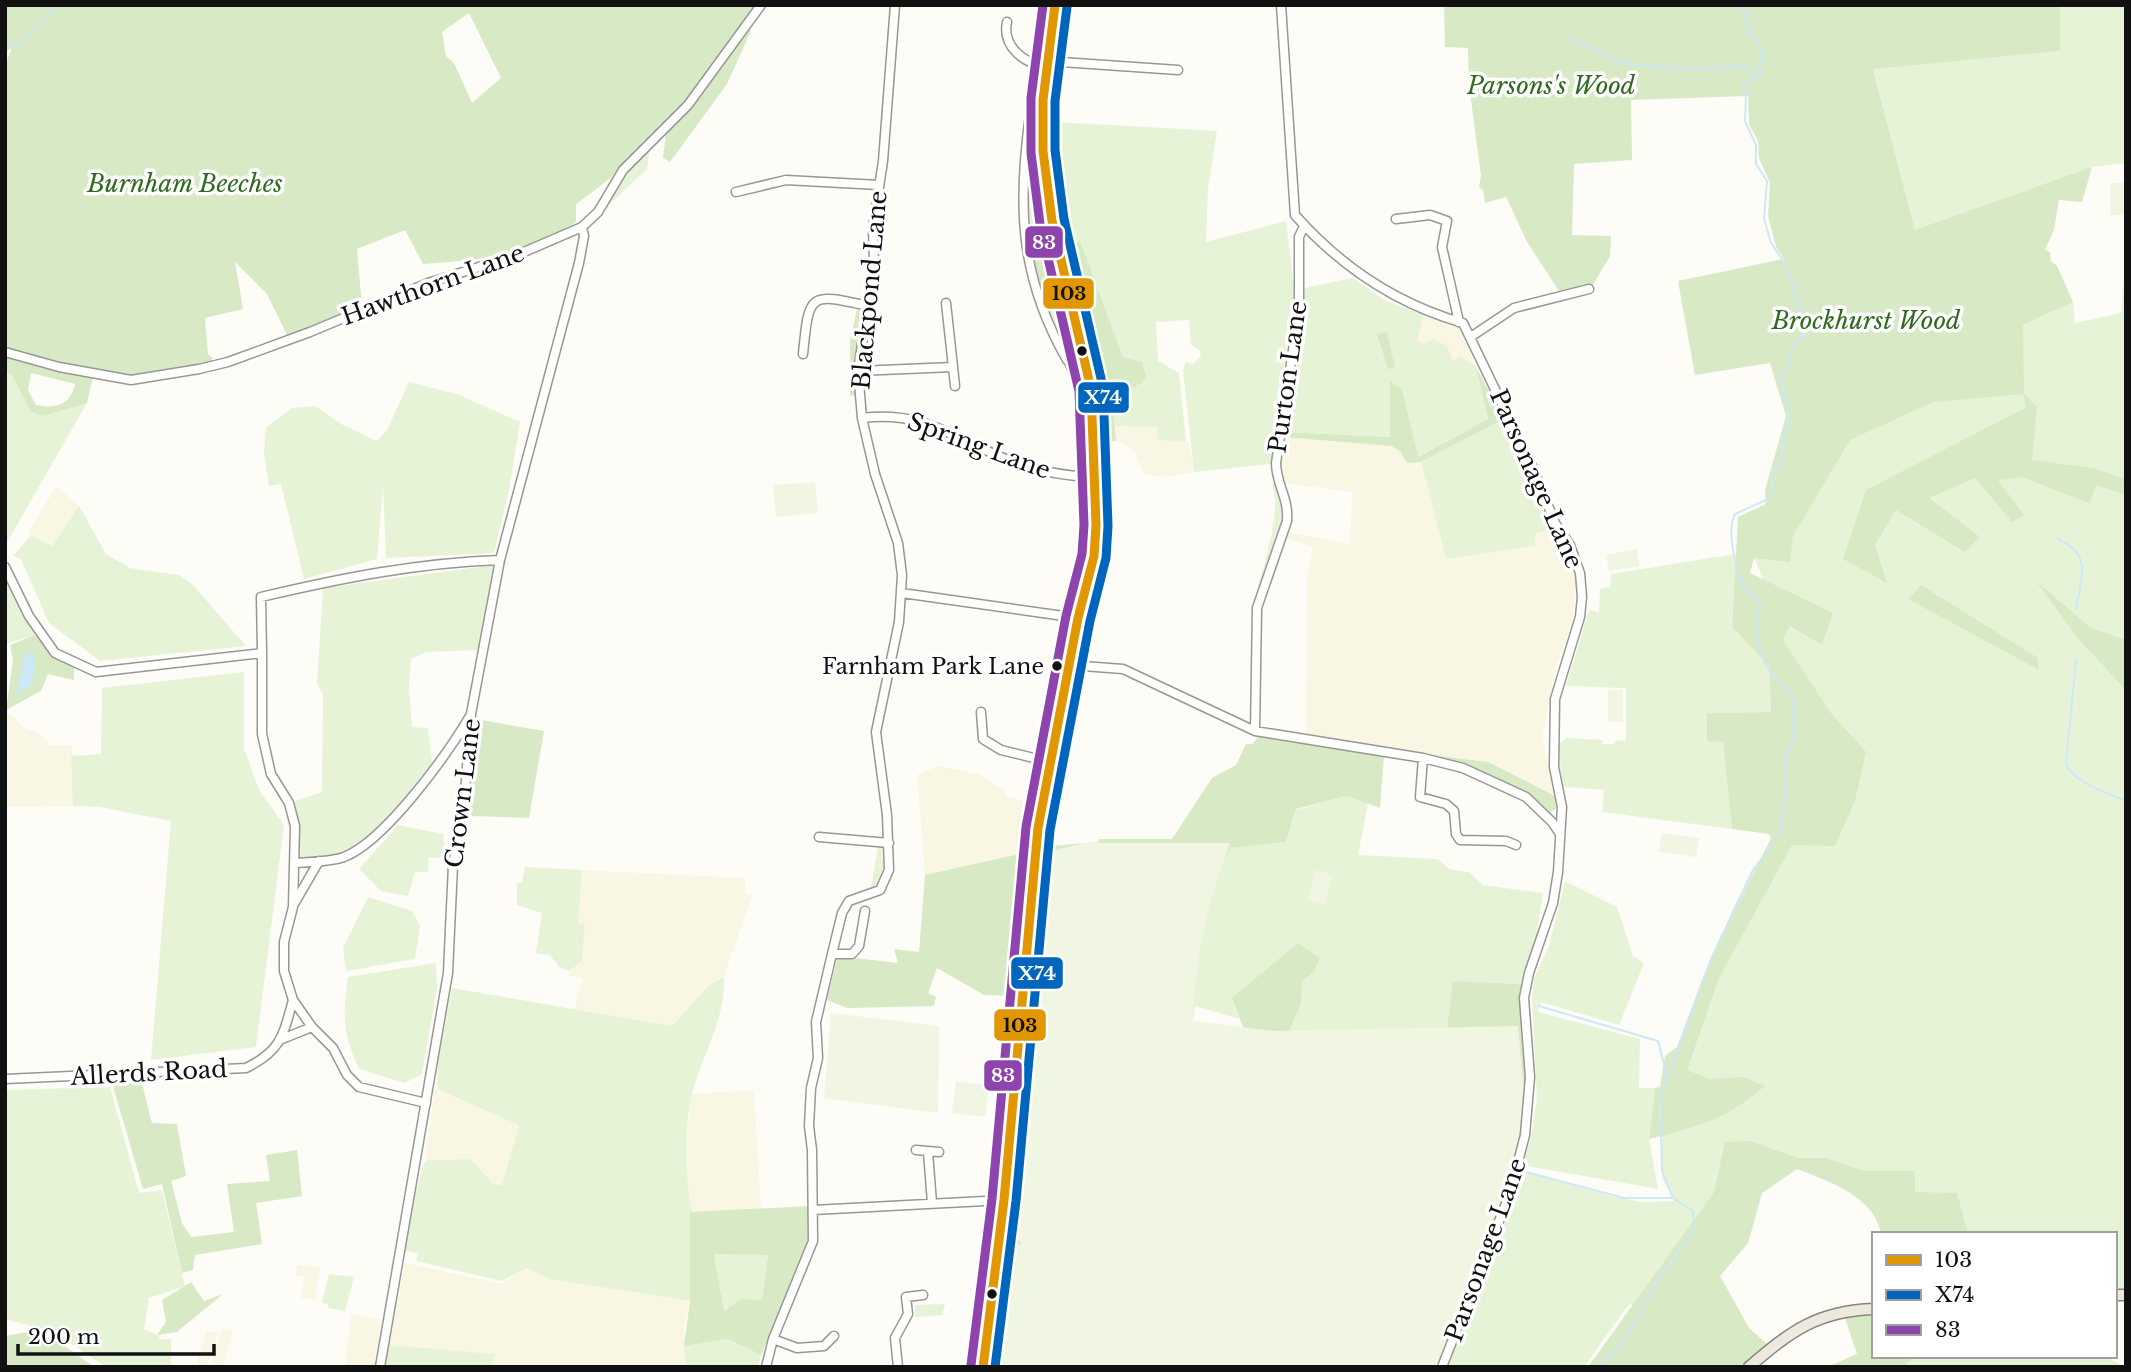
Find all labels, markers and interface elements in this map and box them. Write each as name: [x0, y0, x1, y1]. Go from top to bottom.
park label: Parsons's Wood: [1466, 71, 1636, 100]
park label: Burnham Beeches: [86, 169, 283, 198]
street label: Blackpond Lane: [846, 189, 893, 391]
line badge: 83: [1024, 225, 1064, 259]
text: 83: [1032, 231, 1056, 254]
street label: Hawthorn Lane: [337, 238, 528, 331]
line badge: 103: [1042, 277, 1095, 310]
text: 103: [1052, 282, 1086, 305]
street label: Purton Lane: [1262, 299, 1313, 455]
park label: Brockhurst Wood: [1771, 306, 1961, 335]
unlabelled marker: [1075, 344, 1089, 358]
line badge: X74: [1077, 381, 1130, 414]
street label: Parsonage Lane: [1484, 385, 1589, 573]
text: X74: [1083, 386, 1122, 409]
street label: Spring Lane: [904, 406, 1055, 485]
place label: Farnham Park Lane: [822, 653, 1044, 680]
marker: Farnham Park Lane: [1050, 659, 1064, 673]
street label: Crown Lane: [439, 716, 486, 869]
line badge: X74: [1010, 956, 1064, 990]
text: X74: [1017, 962, 1056, 985]
line badge: 103: [993, 1008, 1047, 1042]
text: 103: [1003, 1014, 1037, 1037]
street label: Allerds Road: [69, 1054, 228, 1091]
line badge: 83: [983, 1059, 1023, 1092]
text: 83: [991, 1064, 1015, 1087]
street label: Parsonage Lane: [1439, 1154, 1532, 1346]
legend: [1872, 1232, 2117, 1358]
text: 103: [1935, 1247, 1972, 1273]
text: X74: [1935, 1282, 1975, 1308]
unlabelled marker: [985, 1287, 999, 1301]
scale bar: [18, 1312, 214, 1356]
text: 83: [1935, 1317, 1961, 1343]
text: 200 m: [28, 1324, 100, 1350]

